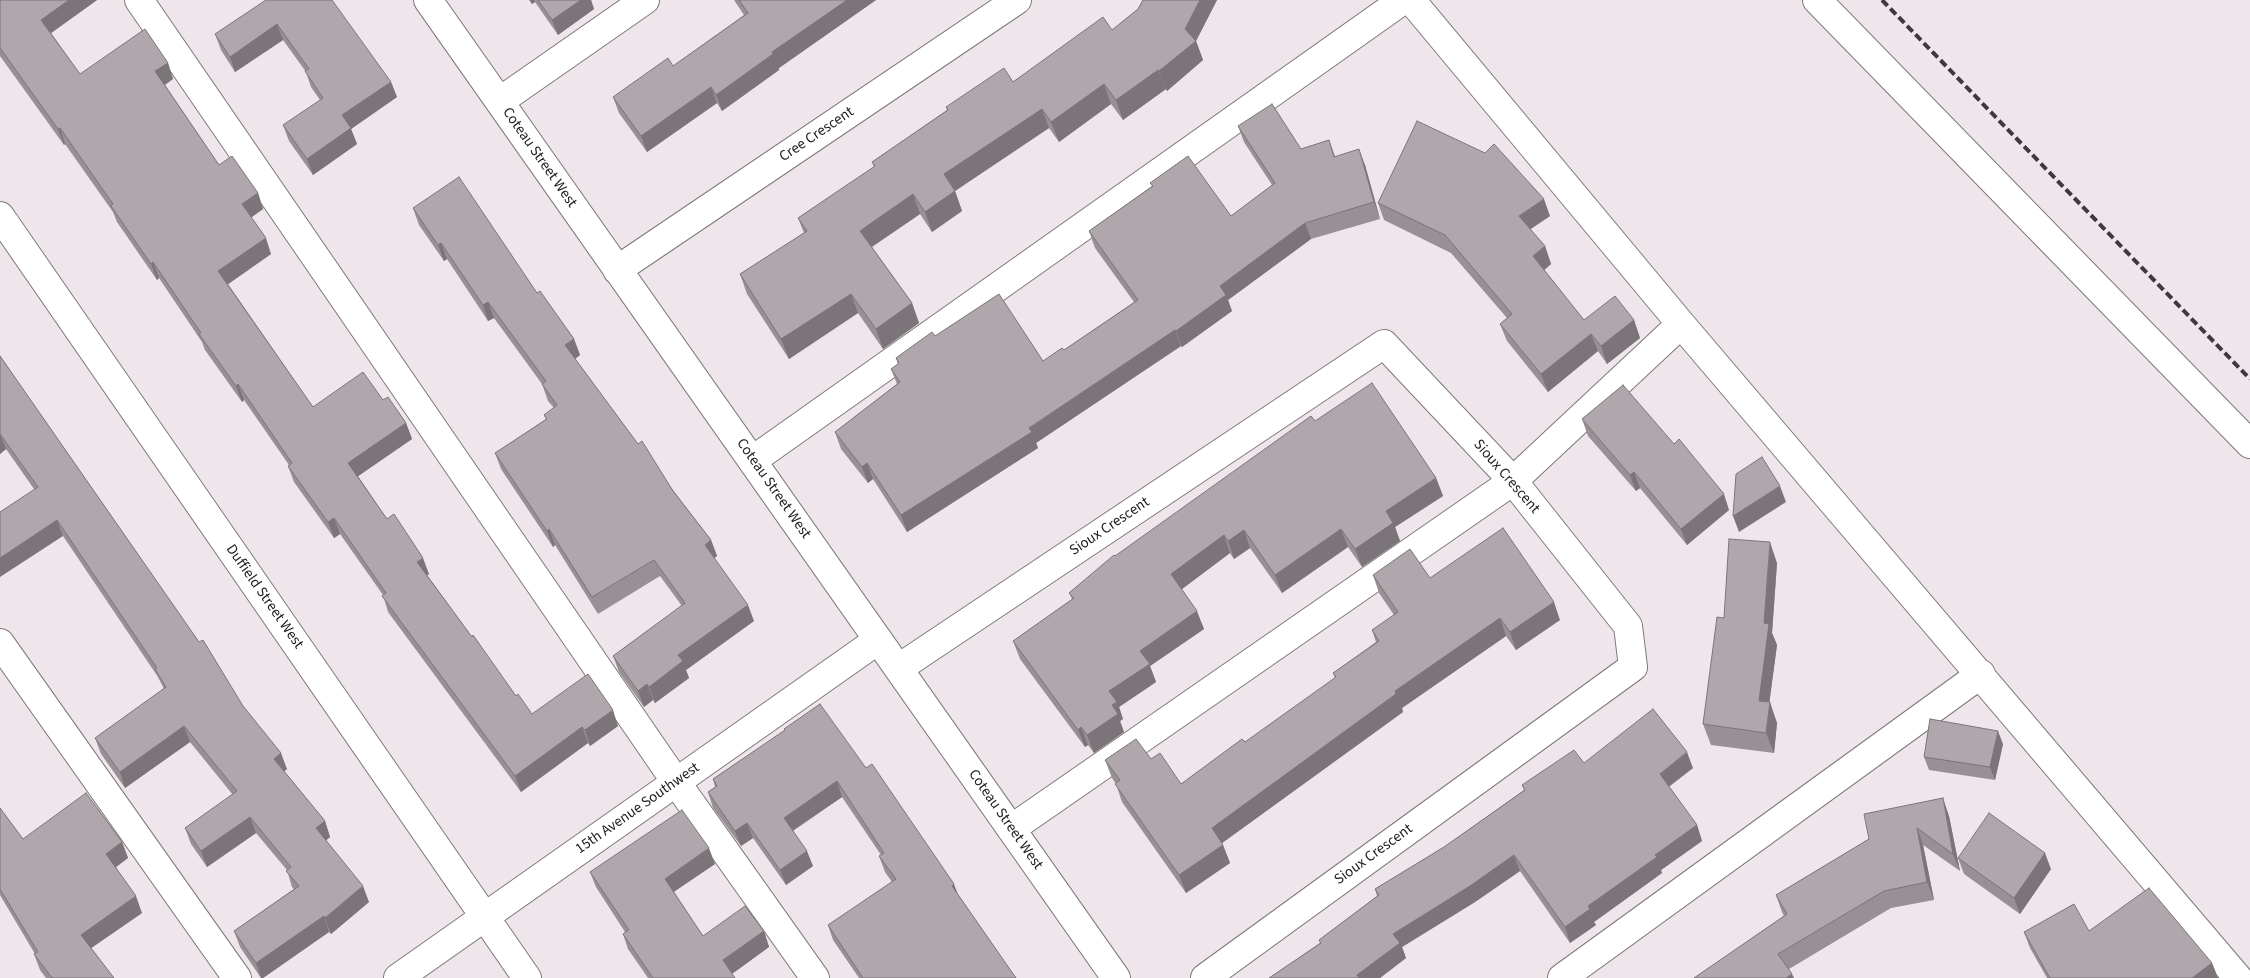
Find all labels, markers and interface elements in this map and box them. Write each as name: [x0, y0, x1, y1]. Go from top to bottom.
street label: Cree Crescent: [776, 103, 858, 167]
street label: Coteau Street West: [498, 104, 580, 212]
street label: Coteau Street West: [732, 435, 814, 543]
street label: Sioux Crescent: [1469, 436, 1543, 518]
street label: Sioux Crescent: [1067, 494, 1153, 560]
street label: Duffield Street West: [221, 541, 307, 653]
street label: 15th Avenue Southwest: [573, 759, 703, 859]
street label: Coteau Street West: [964, 766, 1046, 874]
street label: Sioux Crescent: [1331, 821, 1417, 889]

